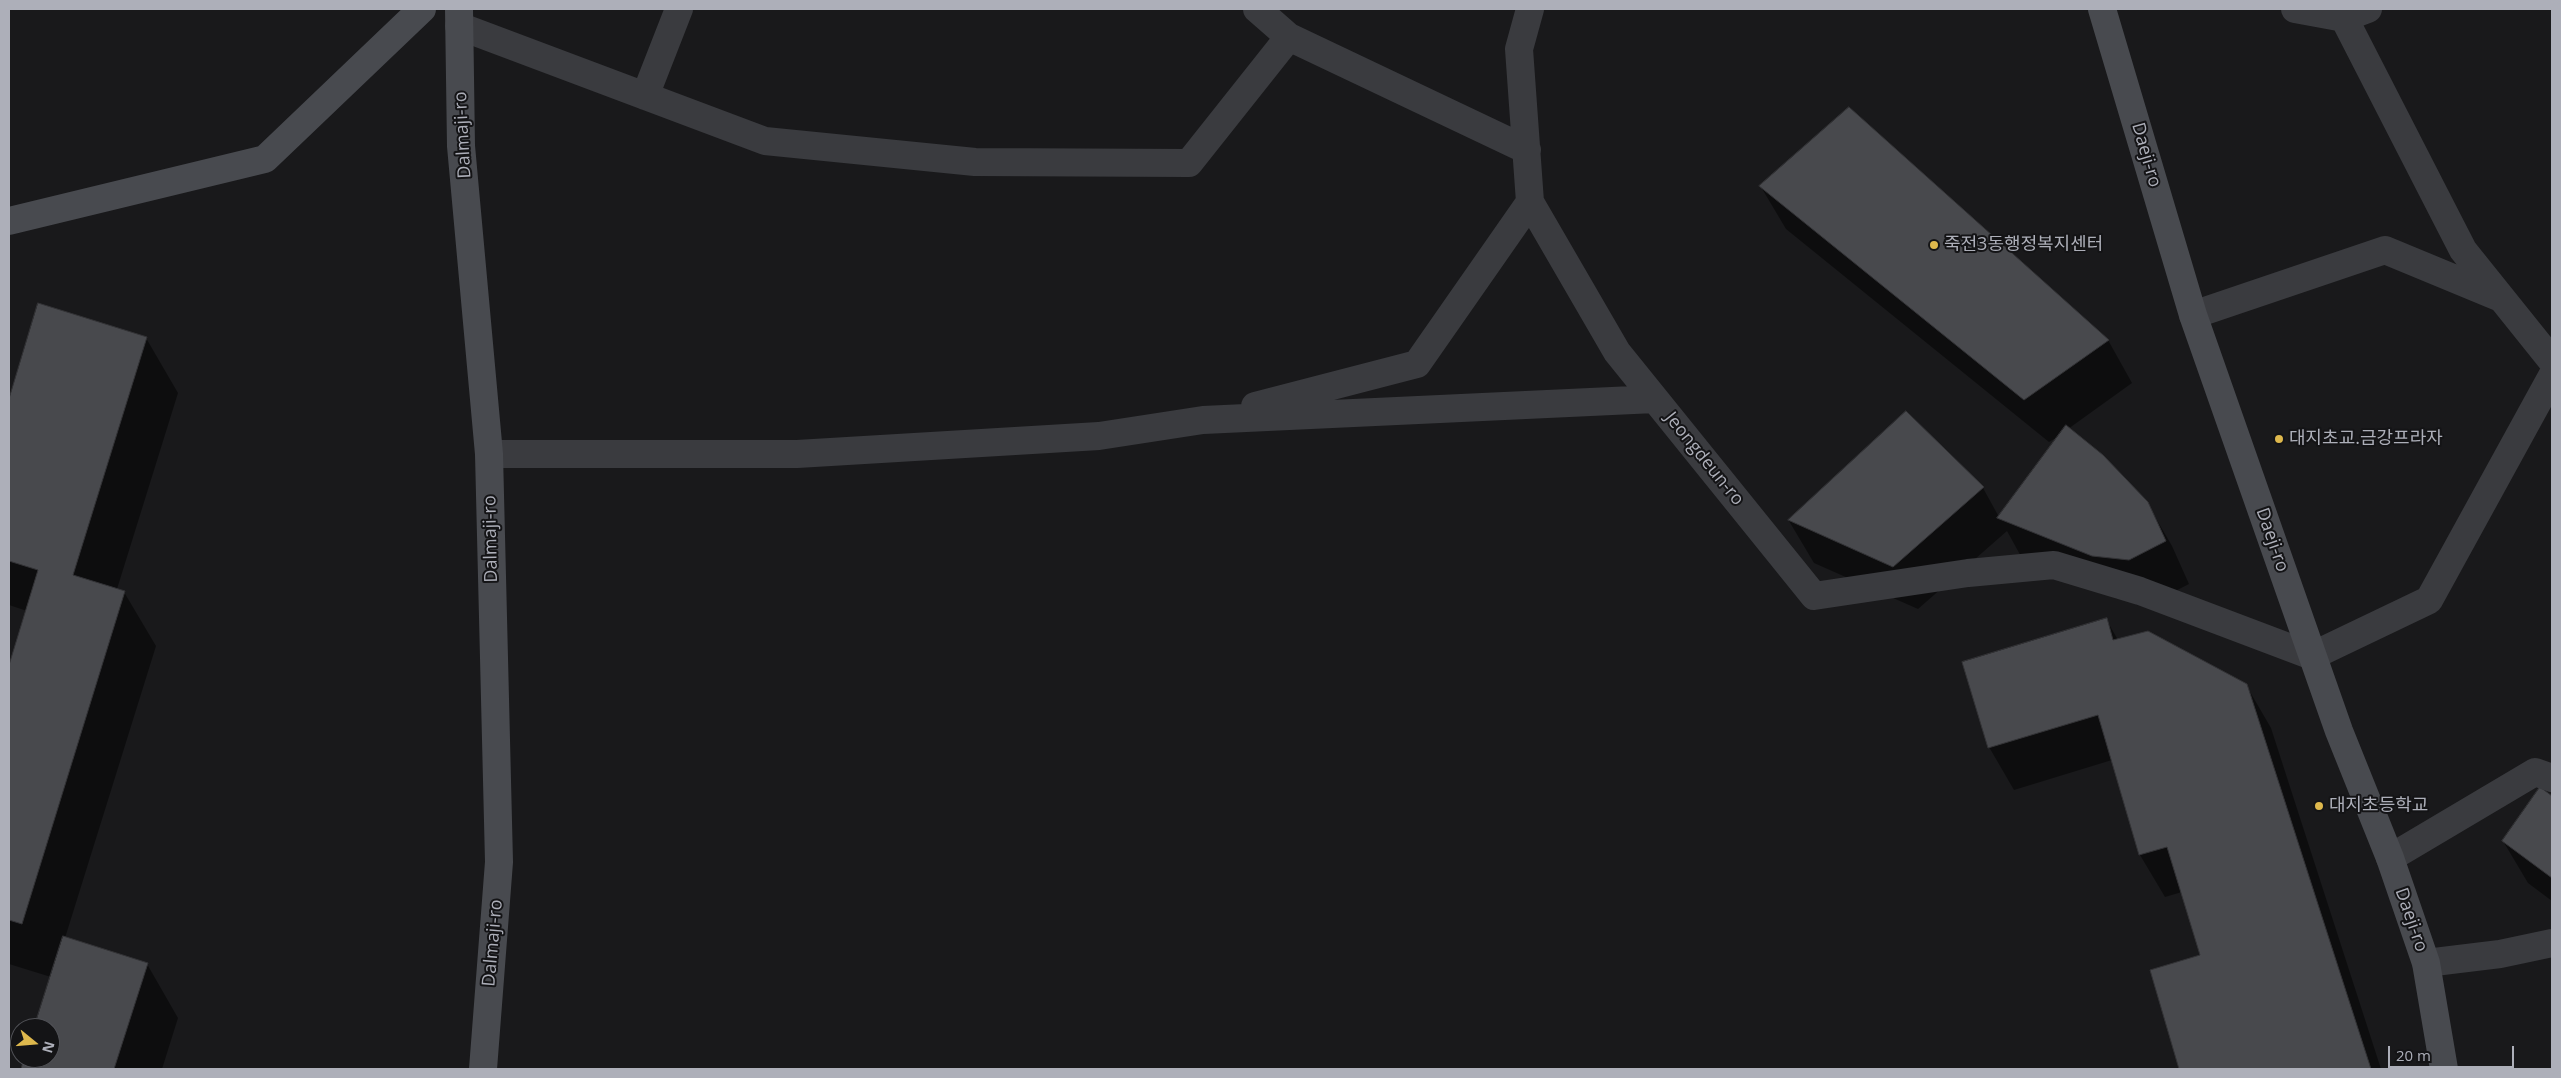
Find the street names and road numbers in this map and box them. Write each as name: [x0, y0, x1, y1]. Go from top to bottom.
street label: Dalmaji-ro: [450, 91, 476, 179]
street label: Daeji-ro: [2126, 120, 2166, 190]
street label: Jeongdeun-ro: [1660, 408, 1748, 510]
street label: Dalmaji-ro: [479, 495, 503, 583]
street label: Daeji-ro: [2251, 505, 2293, 575]
street label: Daeji-ro: [2390, 885, 2432, 955]
street label: Dalmaji-ro: [478, 899, 508, 987]

